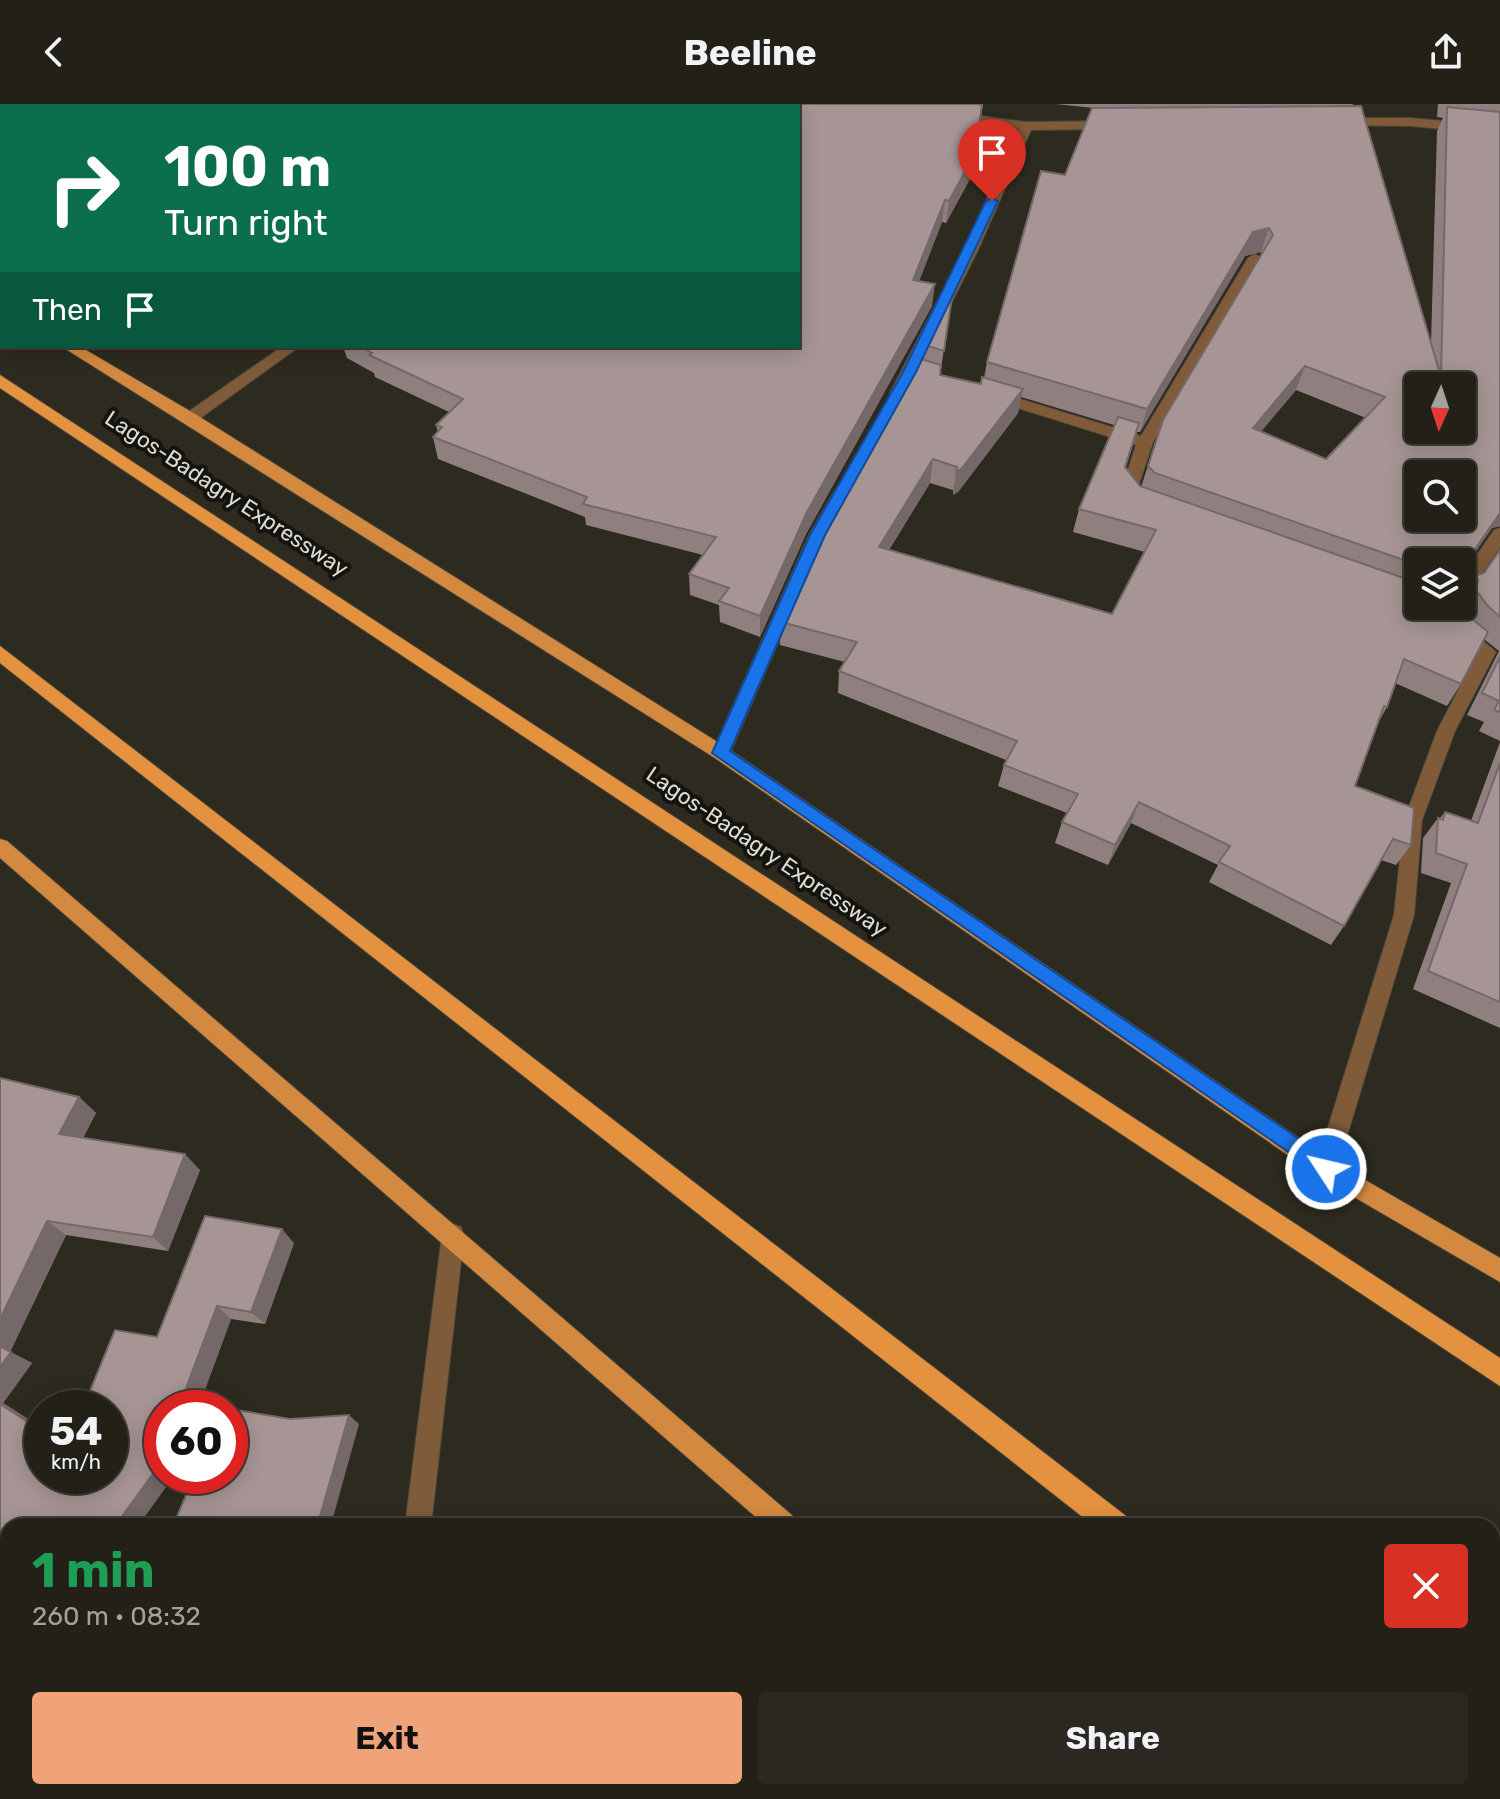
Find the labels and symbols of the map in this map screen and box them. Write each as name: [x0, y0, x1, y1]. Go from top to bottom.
pin: [958, 119, 1026, 201]
north arrow: [1404, 372, 1476, 444]
street label: Lagos-Badagry Expressway: [100, 405, 353, 582]
street label: Lagos-Badagry Expressway: [641, 761, 892, 942]
position arrow: [1284, 1127, 1368, 1211]
speed limit sign: 60: [144, 1390, 248, 1494]

